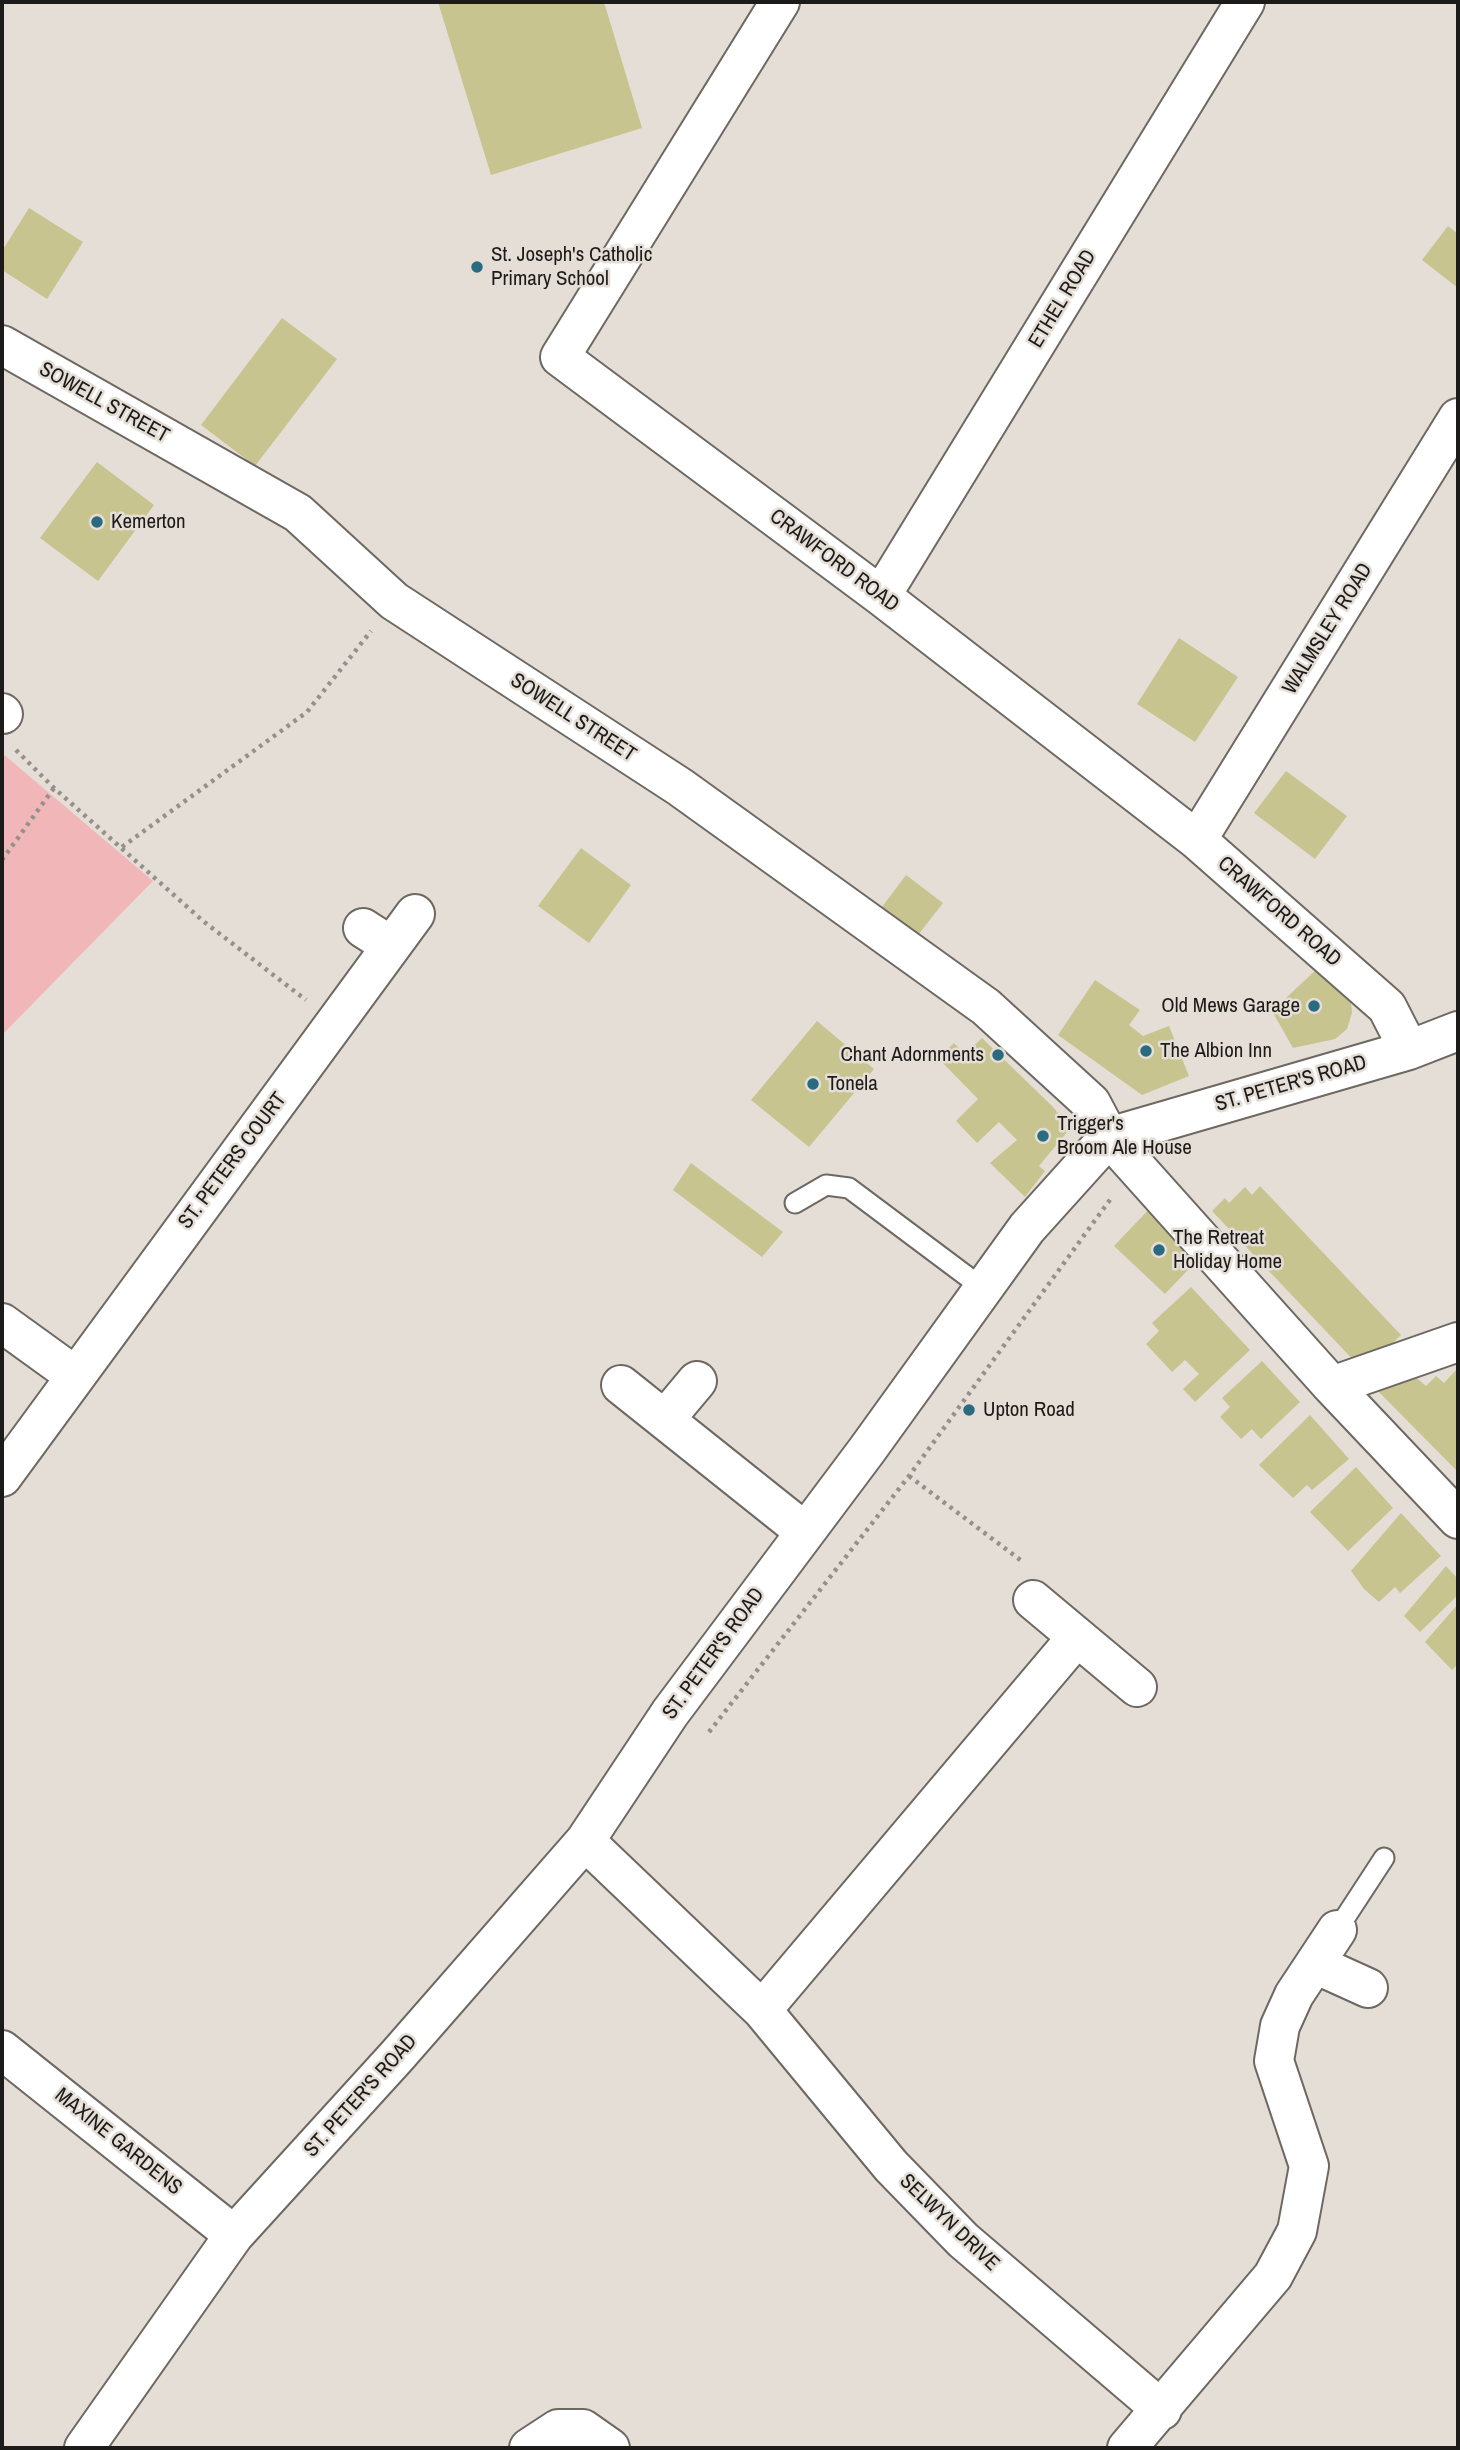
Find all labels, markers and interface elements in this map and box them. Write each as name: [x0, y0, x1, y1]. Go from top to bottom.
place label: St. Joseph's Catholic Primary School: [491, 242, 652, 292]
street label: ETHEL ROAD: [1024, 245, 1102, 353]
marker: St. Joseph's Catholic Primary School: [469, 259, 485, 275]
street label: SOWELL STREET: [35, 357, 173, 449]
street label: CRAWFORD ROAD: [764, 504, 904, 618]
place label: Kemerton: [111, 509, 186, 535]
marker: Kemerton: [89, 514, 105, 530]
street label: WALMSLEY ROAD: [1278, 559, 1378, 699]
street label: SOWELL STREET: [506, 668, 640, 768]
street label: CRAWFORD ROAD: [1212, 852, 1346, 972]
place label: Old Mews Garage: [1161, 993, 1300, 1019]
marker: Old Mews Garage: [1306, 998, 1322, 1014]
place label: The Albion Inn: [1160, 1038, 1272, 1064]
place label: Chant Adornments: [840, 1042, 984, 1068]
marker: The Albion Inn: [1138, 1043, 1154, 1059]
marker: Chant Adornments: [990, 1047, 1006, 1063]
street label: ST. PETER'S ROAD: [1212, 1050, 1370, 1118]
place label: Tonela: [827, 1071, 878, 1097]
marker: Tonela: [805, 1076, 821, 1092]
street label: ST. PETERS COURT: [174, 1088, 292, 1234]
place label: Trigger's Broom Ale House: [1057, 1111, 1192, 1161]
marker: Trigger's Broom Ale House: [1035, 1128, 1051, 1144]
place label: The Retreat Holiday Home: [1173, 1225, 1282, 1275]
marker: The Retreat Holiday Home: [1151, 1242, 1167, 1258]
place label: Upton Road: [983, 1397, 1075, 1423]
marker: Upton Road: [961, 1402, 977, 1418]
street label: ST. PETER'S ROAD: [658, 1583, 770, 1725]
street label: ST. PETER'S ROAD: [299, 2029, 423, 2163]
street label: MAXINE GARDENS: [49, 2083, 187, 2201]
street label: SELWYN DRIVE: [894, 2169, 1004, 2277]

